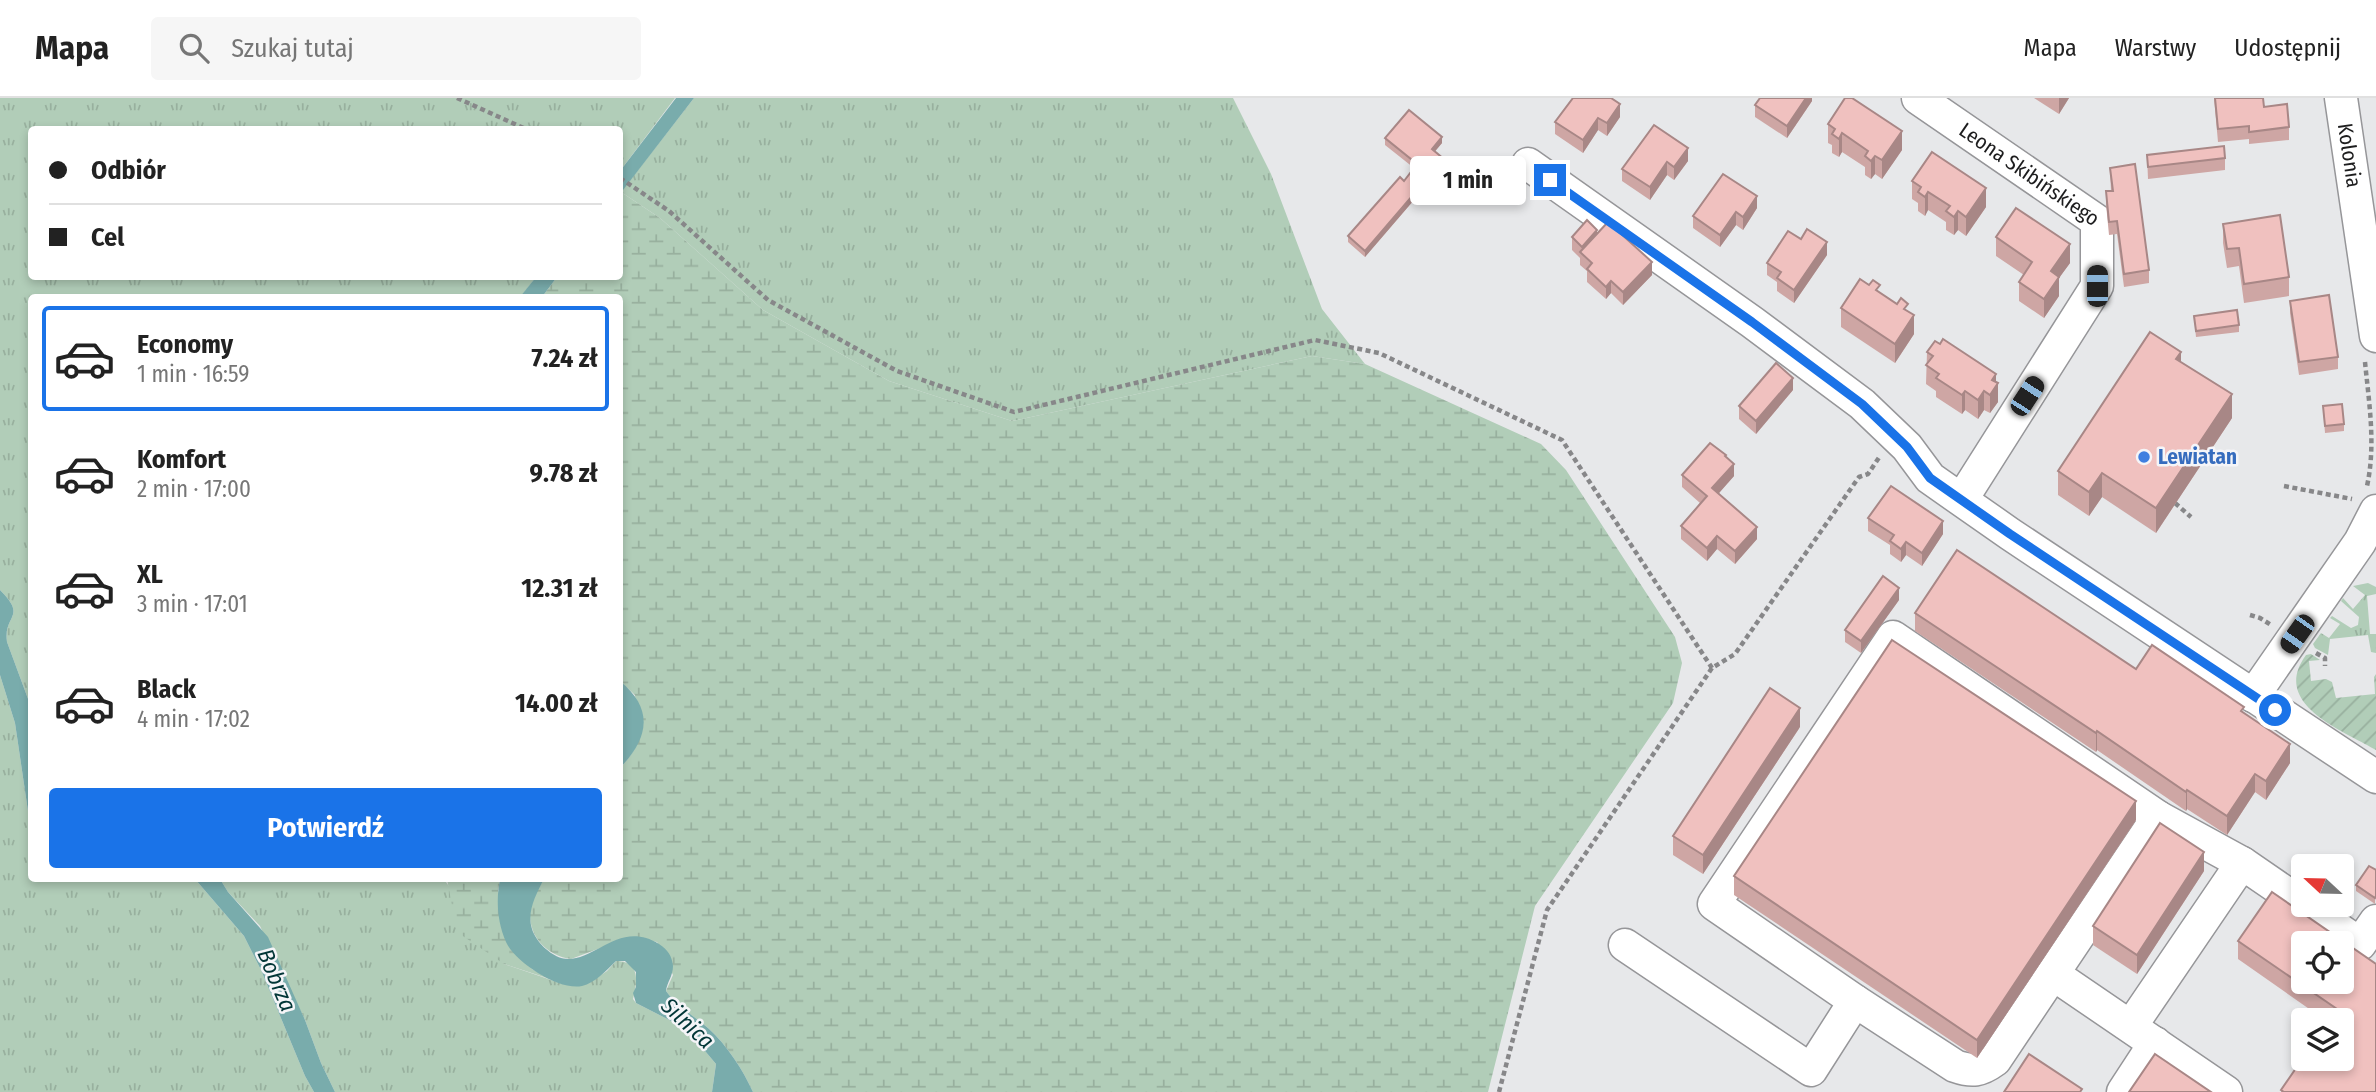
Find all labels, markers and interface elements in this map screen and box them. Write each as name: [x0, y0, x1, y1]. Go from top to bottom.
search box: [151, 17, 641, 80]
text: Mapa: [35, 28, 109, 68]
icon: search: [175, 29, 213, 67]
text: Szukaj tutaj: [231, 33, 354, 64]
text: Mapa: [2024, 34, 2077, 62]
text: Warstwy: [2115, 34, 2196, 62]
text: Udostępnij: [2234, 34, 2341, 62]
street label: Leona Skibińskiego: [1954, 117, 2104, 232]
street label: Kolonia: [2332, 121, 2367, 189]
text: Odbiór: [91, 155, 166, 186]
callout: 1 min: [1410, 155, 1526, 204]
route end: [1534, 164, 1566, 196]
text: 1 min: [1443, 166, 1493, 194]
text: Cel: [91, 222, 124, 253]
car: [2087, 265, 2108, 307]
icon: car: [53, 327, 116, 390]
text: Economy: [137, 329, 233, 360]
text: 7.24 zł: [532, 343, 598, 374]
text: 1 min · 16:59: [137, 360, 249, 388]
car: [2007, 373, 2048, 419]
icon: car: [53, 442, 116, 505]
text: Komfort: [137, 444, 226, 475]
place label: Lewiatan: [2158, 444, 2237, 470]
marker: Lewiatan: [2136, 449, 2152, 465]
text: 9.78 zł: [530, 458, 598, 489]
text: 2 min · 17:00: [137, 475, 251, 503]
icon: car: [53, 557, 116, 620]
text: XL: [137, 559, 163, 590]
text: 12.31 zł: [521, 573, 598, 604]
text: 3 min · 17:01: [137, 590, 248, 618]
car: [2277, 611, 2318, 657]
icon: car: [53, 672, 116, 735]
text: Black: [137, 674, 196, 705]
text: 14.00 zł: [515, 688, 598, 719]
route start: [2259, 694, 2291, 726]
text: 4 min · 17:02: [137, 705, 250, 733]
button: Potwierdź: [49, 788, 602, 868]
north arrow: [2291, 854, 2354, 917]
map controls: [2291, 854, 2354, 1071]
button: locate: [2291, 931, 2354, 994]
water label: Bobrza: [251, 944, 303, 1016]
water label: Silnica: [655, 991, 720, 1054]
button: layers: [2291, 1008, 2354, 1071]

